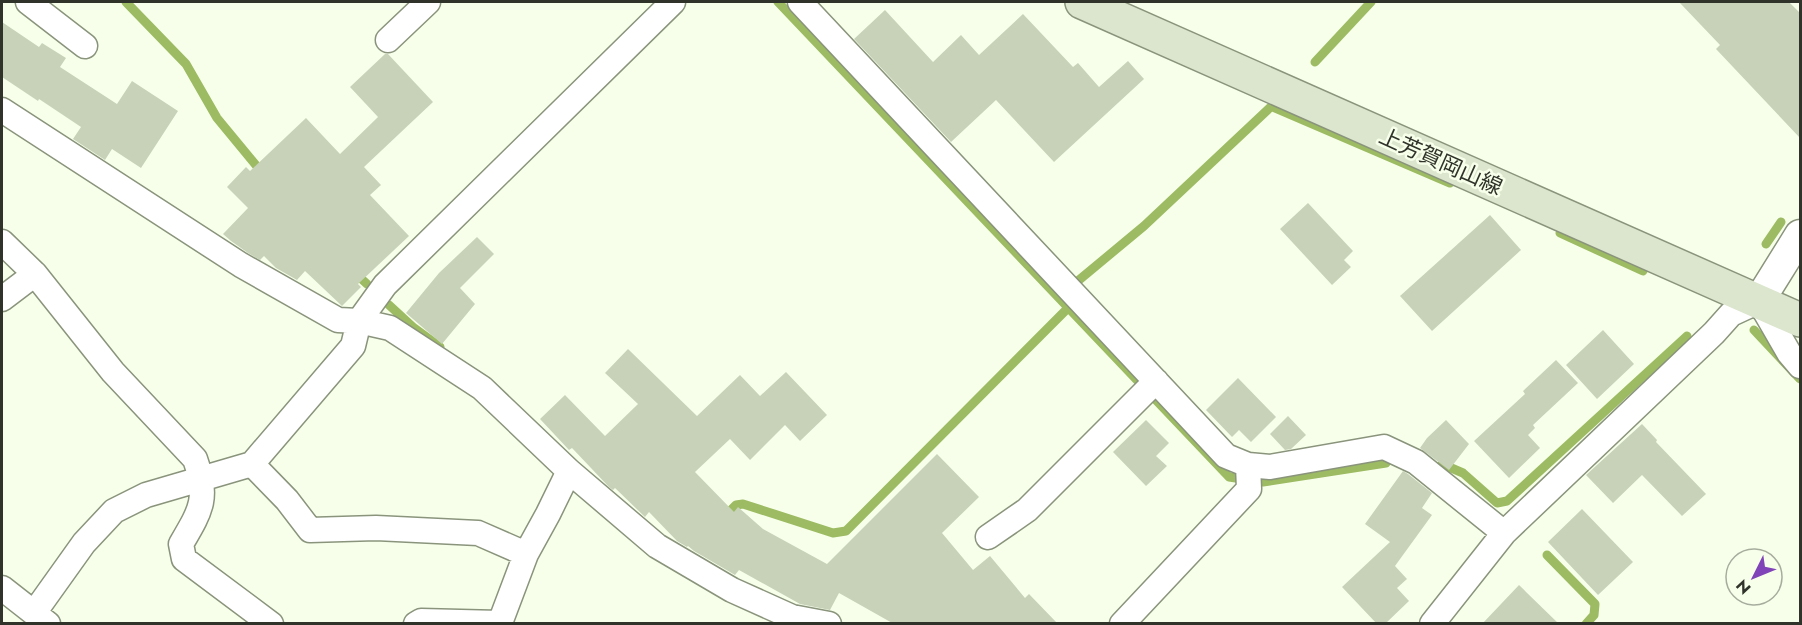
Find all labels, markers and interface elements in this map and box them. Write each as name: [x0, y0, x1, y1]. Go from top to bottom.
street label: 上芳賀岡山線: [1374, 120, 1508, 202]
north arrow: [1724, 547, 1784, 607]
text: N: [1731, 574, 1756, 599]

